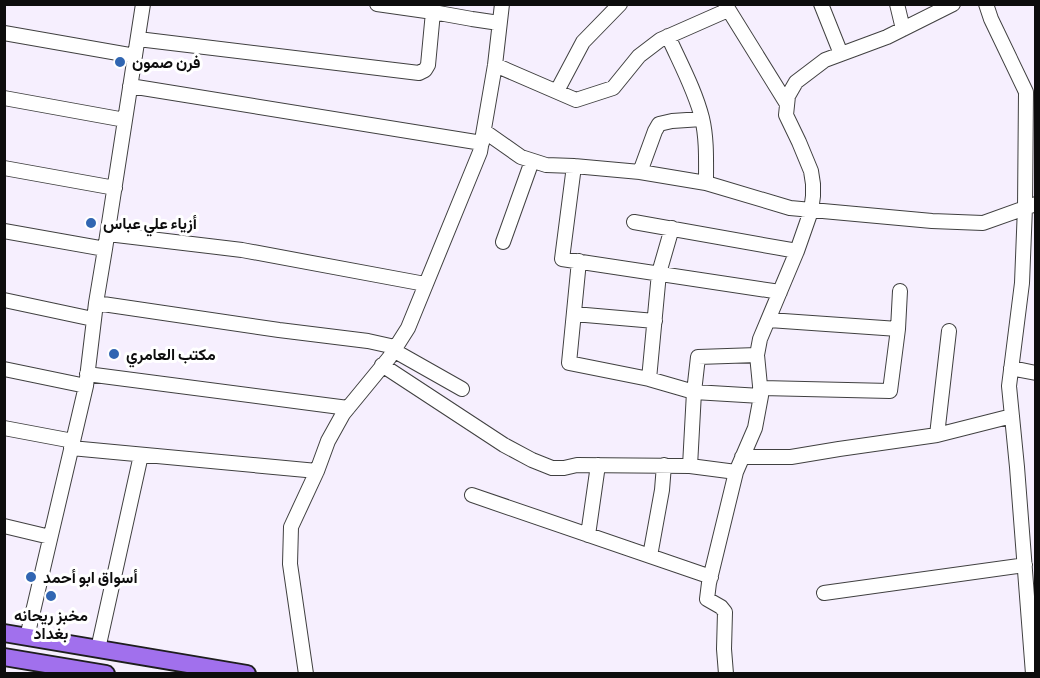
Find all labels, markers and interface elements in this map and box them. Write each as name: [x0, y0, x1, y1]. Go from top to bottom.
place label: فرن صمون: [132, 53, 200, 73]
marker: فرن صمون: [113, 55, 127, 69]
place label: أزياء علي عباس: [103, 214, 197, 237]
marker: أزياء علي عباس: [84, 216, 98, 230]
place label: مكتب العامري: [126, 345, 216, 368]
marker: مكتب العامري: [107, 347, 121, 361]
place label: أسواق ابو أحمد: [43, 568, 138, 588]
marker: أسواق ابو أحمد: [24, 570, 38, 584]
marker: مخبز ريحانه بغداد: [44, 589, 58, 603]
place label: مخبز ريحانه بغداد: [14, 606, 88, 643]

